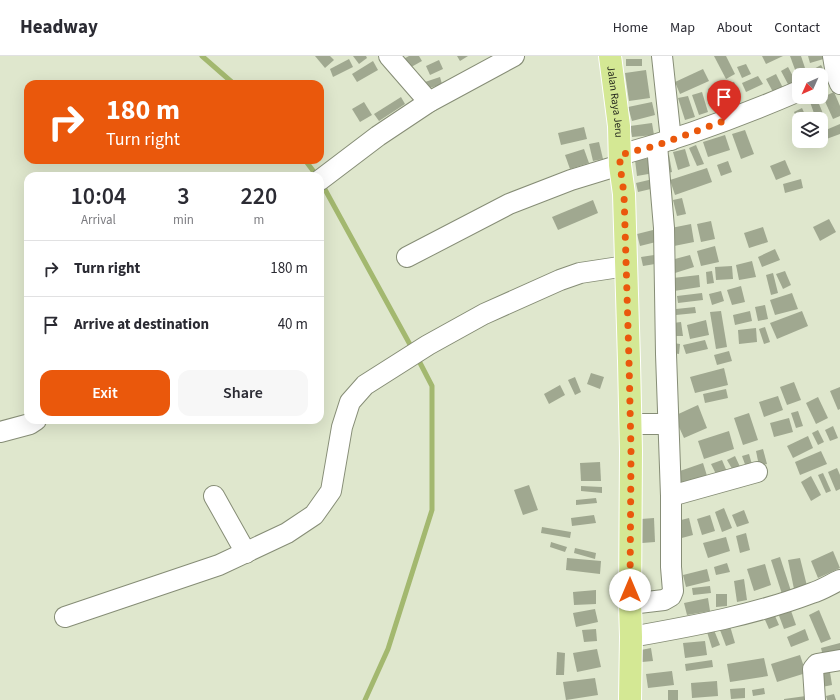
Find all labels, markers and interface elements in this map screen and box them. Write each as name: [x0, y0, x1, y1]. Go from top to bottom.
text: Headway: [20, 14, 98, 41]
text: Home: [613, 18, 648, 38]
text: Map: [670, 18, 695, 38]
text: About: [717, 18, 752, 38]
text: Contact: [774, 18, 820, 38]
street label: Jalan Raya Jeru: [604, 65, 627, 138]
north arrow: [792, 68, 828, 104]
map controls: [792, 68, 828, 148]
pin: [707, 80, 741, 121]
icon: arrive: [713, 86, 735, 108]
text: 180 m: [106, 90, 180, 130]
icon: right: [40, 96, 92, 148]
button: layers: [792, 112, 828, 148]
text: Turn right: [106, 127, 180, 152]
text: 10:04: [71, 179, 126, 214]
text: 3: [177, 179, 190, 214]
text: 220: [241, 179, 277, 214]
text: Arrival: [81, 211, 116, 229]
text: min: [173, 211, 194, 229]
text: m: [254, 211, 264, 229]
icon: right: [40, 258, 62, 280]
text: Turn right: [74, 258, 140, 279]
text: 180 m: [270, 258, 308, 279]
icon: arrive: [40, 314, 62, 336]
text: Arrive at destination: [74, 314, 209, 335]
text: 40 m: [278, 314, 308, 335]
button: Exit: [40, 370, 170, 416]
button: Share: [178, 370, 308, 416]
position arrow: [609, 569, 651, 611]

